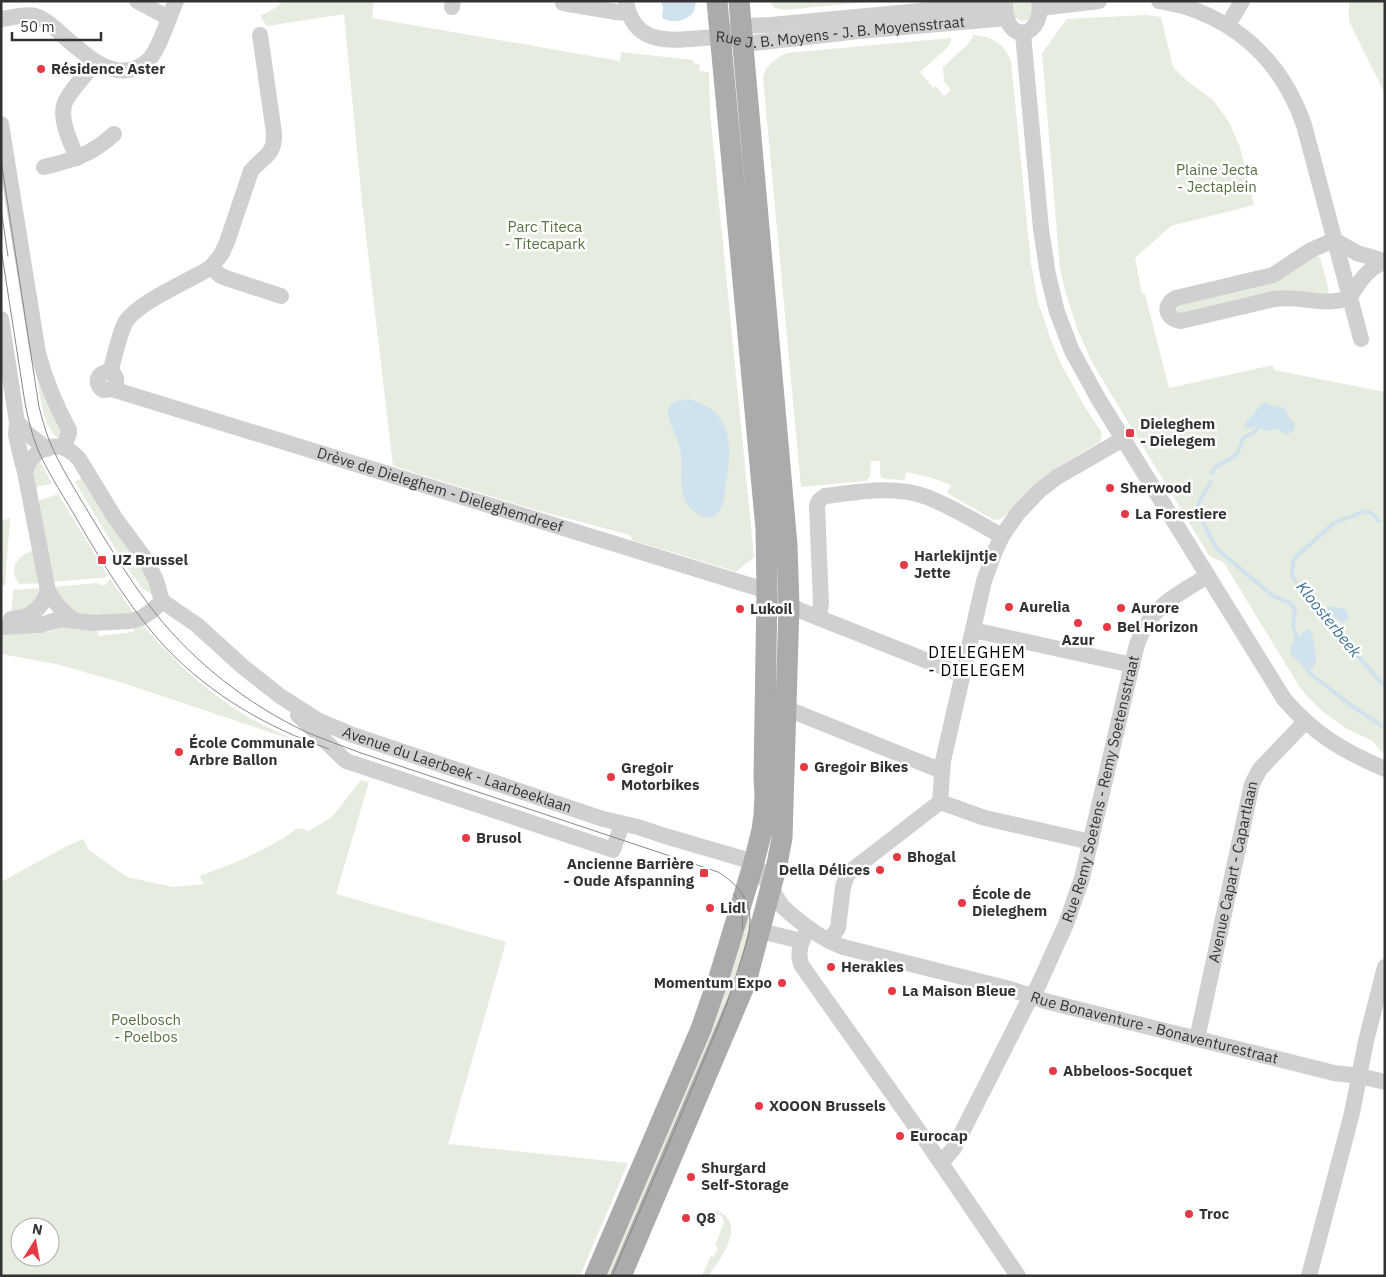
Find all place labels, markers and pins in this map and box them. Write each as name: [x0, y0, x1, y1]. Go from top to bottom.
place label: Résidence Aster: [51, 59, 165, 78]
marker: Résidence Aster: [35, 63, 47, 75]
place label: Dieleghem - Dielegem: [1140, 414, 1216, 450]
marker: Dieleghem - Dielegem: [1124, 427, 1136, 439]
place label: Sherwood: [1120, 478, 1191, 497]
marker: Sherwood: [1104, 482, 1116, 494]
place label: La Forestiere: [1135, 504, 1227, 523]
marker: La Forestiere: [1119, 508, 1131, 520]
place label: Harlekijntje Jette: [914, 546, 997, 582]
place label: UZ Brussel: [112, 550, 189, 569]
marker: UZ Brussel: [96, 554, 108, 566]
marker: Harlekijntje Jette: [898, 559, 910, 571]
place label: Aurelia: [1019, 597, 1070, 616]
place label: Aurore: [1131, 598, 1179, 617]
place label: Lukoil: [750, 599, 793, 618]
marker: Aurelia: [1003, 601, 1015, 613]
marker: Aurore: [1115, 602, 1127, 614]
marker: Lukoil: [734, 603, 746, 615]
marker: Azur: [1072, 617, 1084, 629]
place label: Bel Horizon: [1117, 617, 1198, 636]
marker: Bel Horizon: [1101, 621, 1113, 633]
place label: Azur: [1061, 630, 1095, 649]
place label: École Communale Arbre Ballon: [189, 733, 315, 769]
marker: École Communale Arbre Ballon: [173, 746, 185, 758]
place label: Gregoir Bikes: [814, 757, 909, 776]
place label: Gregoir Motorbikes: [621, 758, 700, 794]
marker: Gregoir Bikes: [798, 761, 810, 773]
marker: Gregoir Motorbikes: [605, 771, 617, 783]
place label: Brusol: [476, 828, 522, 847]
marker: Brusol: [460, 832, 472, 844]
place label: Bhogal: [907, 847, 956, 866]
marker: Bhogal: [891, 851, 903, 863]
place label: Ancienne Barrière - Oude Afspanning: [563, 854, 695, 890]
place label: Della Délices: [779, 860, 870, 879]
marker: Della Délices: [874, 864, 886, 876]
marker: Ancienne Barrière - Oude Afspanning: [698, 867, 710, 879]
place label: École de Dieleghem: [972, 884, 1047, 920]
marker: École de Dieleghem: [956, 897, 968, 909]
place label: Lidl: [720, 898, 746, 917]
marker: Lidl: [704, 902, 716, 914]
place label: Herakles: [841, 957, 904, 976]
marker: Herakles: [825, 961, 837, 973]
place label: Momentum Expo: [654, 973, 772, 992]
marker: Momentum Expo: [776, 977, 788, 989]
place label: La Maison Bleue: [902, 981, 1016, 1000]
marker: La Maison Bleue: [886, 985, 898, 997]
place label: Abbeloos-Socquet: [1063, 1061, 1193, 1080]
marker: Abbeloos-Socquet: [1047, 1065, 1059, 1077]
place label: XOOON Brussels: [769, 1096, 886, 1115]
marker: XOOON Brussels: [753, 1100, 765, 1112]
place label: Eurocap: [910, 1126, 968, 1145]
marker: Eurocap: [894, 1130, 906, 1142]
place label: Shurgard Self-Storage: [701, 1158, 789, 1194]
marker: Shurgard Self-Storage: [685, 1171, 697, 1183]
place label: Troc: [1199, 1204, 1230, 1223]
place label: Q8: [696, 1208, 716, 1227]
marker: Troc: [1183, 1208, 1195, 1220]
marker: Q8: [680, 1212, 692, 1224]

